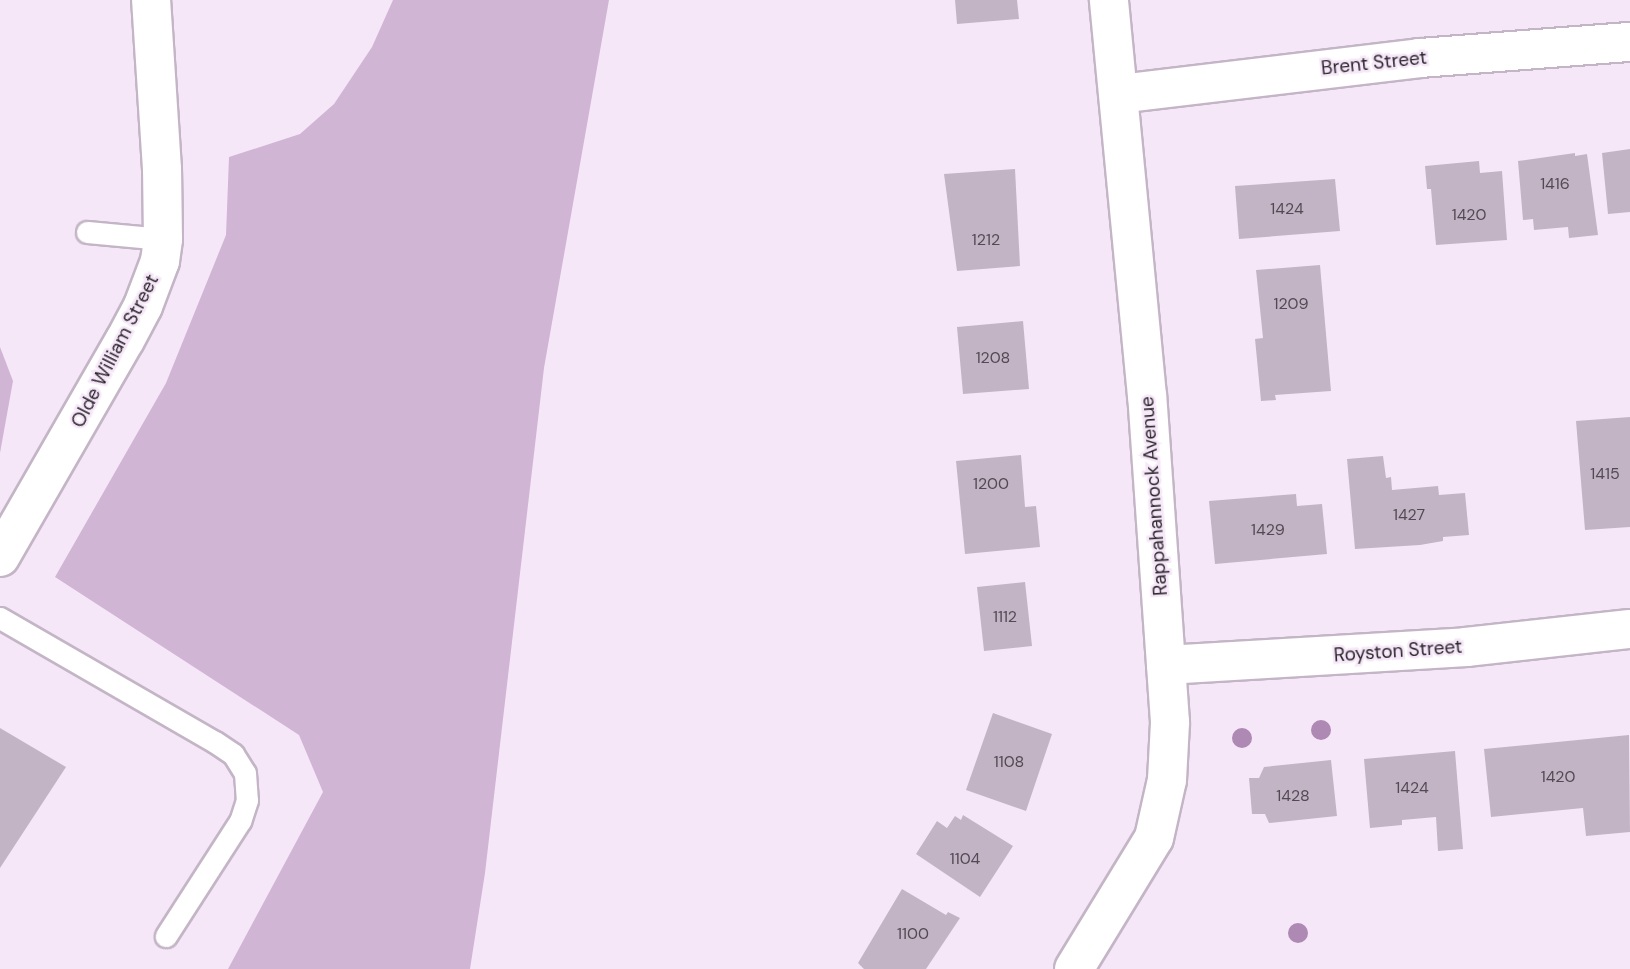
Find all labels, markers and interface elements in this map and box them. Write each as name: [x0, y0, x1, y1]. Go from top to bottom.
street label: Brent Street: [1320, 46, 1428, 80]
house number: 1416: [1540, 174, 1570, 194]
house number: 1424: [1270, 199, 1304, 219]
house number: 1420: [1452, 205, 1486, 225]
house number: 1212: [972, 230, 1000, 250]
street label: Olde William Street: [67, 271, 163, 431]
house number: 1209: [1273, 294, 1309, 314]
house number: 1208: [976, 348, 1010, 368]
street label: Rappahannock Avenue: [1136, 396, 1172, 596]
house number: 1415: [1590, 464, 1620, 484]
house number: 1200: [973, 474, 1009, 494]
house number: 1427: [1393, 505, 1425, 525]
house number: 1429: [1251, 520, 1285, 540]
house number: 1112: [993, 607, 1017, 627]
street label: Royston Street: [1333, 635, 1463, 667]
house number: 1108: [994, 752, 1024, 772]
house number: 1420: [1541, 767, 1575, 787]
house number: 1424: [1395, 778, 1429, 798]
house number: 1428: [1276, 786, 1310, 806]
house number: 1104: [950, 849, 980, 869]
house number: 1100: [897, 924, 929, 944]

